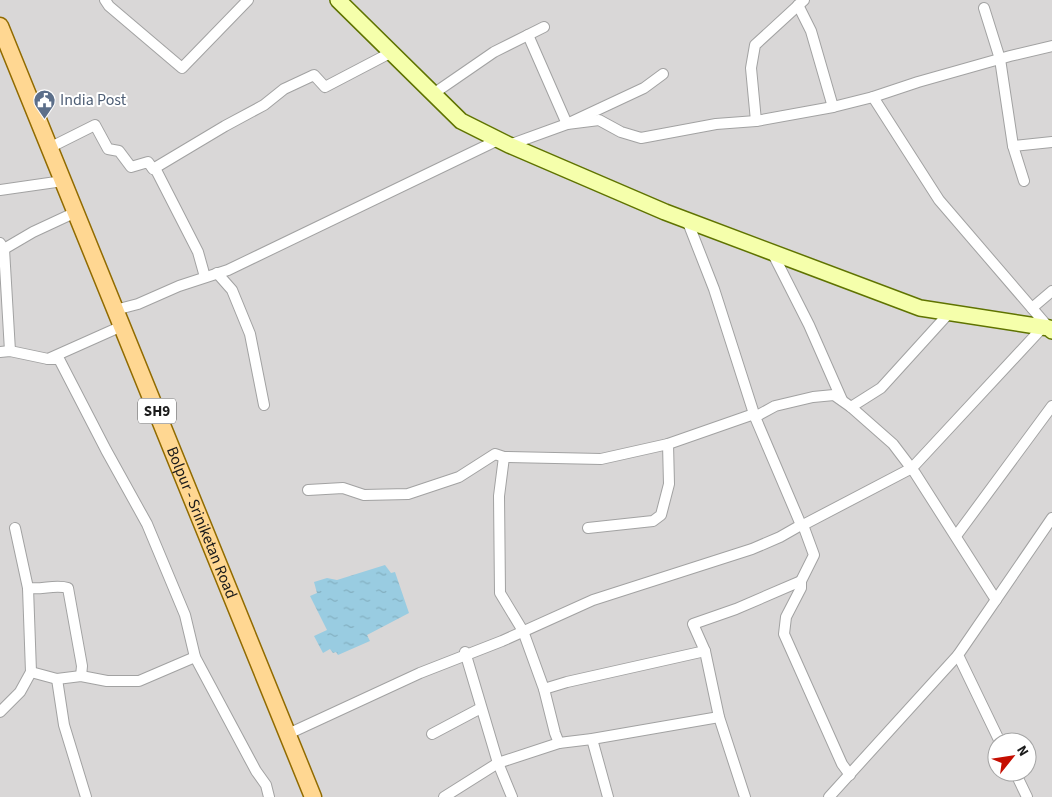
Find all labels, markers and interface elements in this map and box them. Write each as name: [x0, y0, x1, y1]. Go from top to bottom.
public building icon: India Post: [32, 88, 56, 119]
place label: India Post: [60, 89, 127, 111]
road number: SH9: [138, 398, 176, 424]
street label: Bolpur - Sriniketan Road: [161, 443, 242, 602]
north arrow: [987, 732, 1037, 782]
text: N: [1011, 742, 1033, 760]

